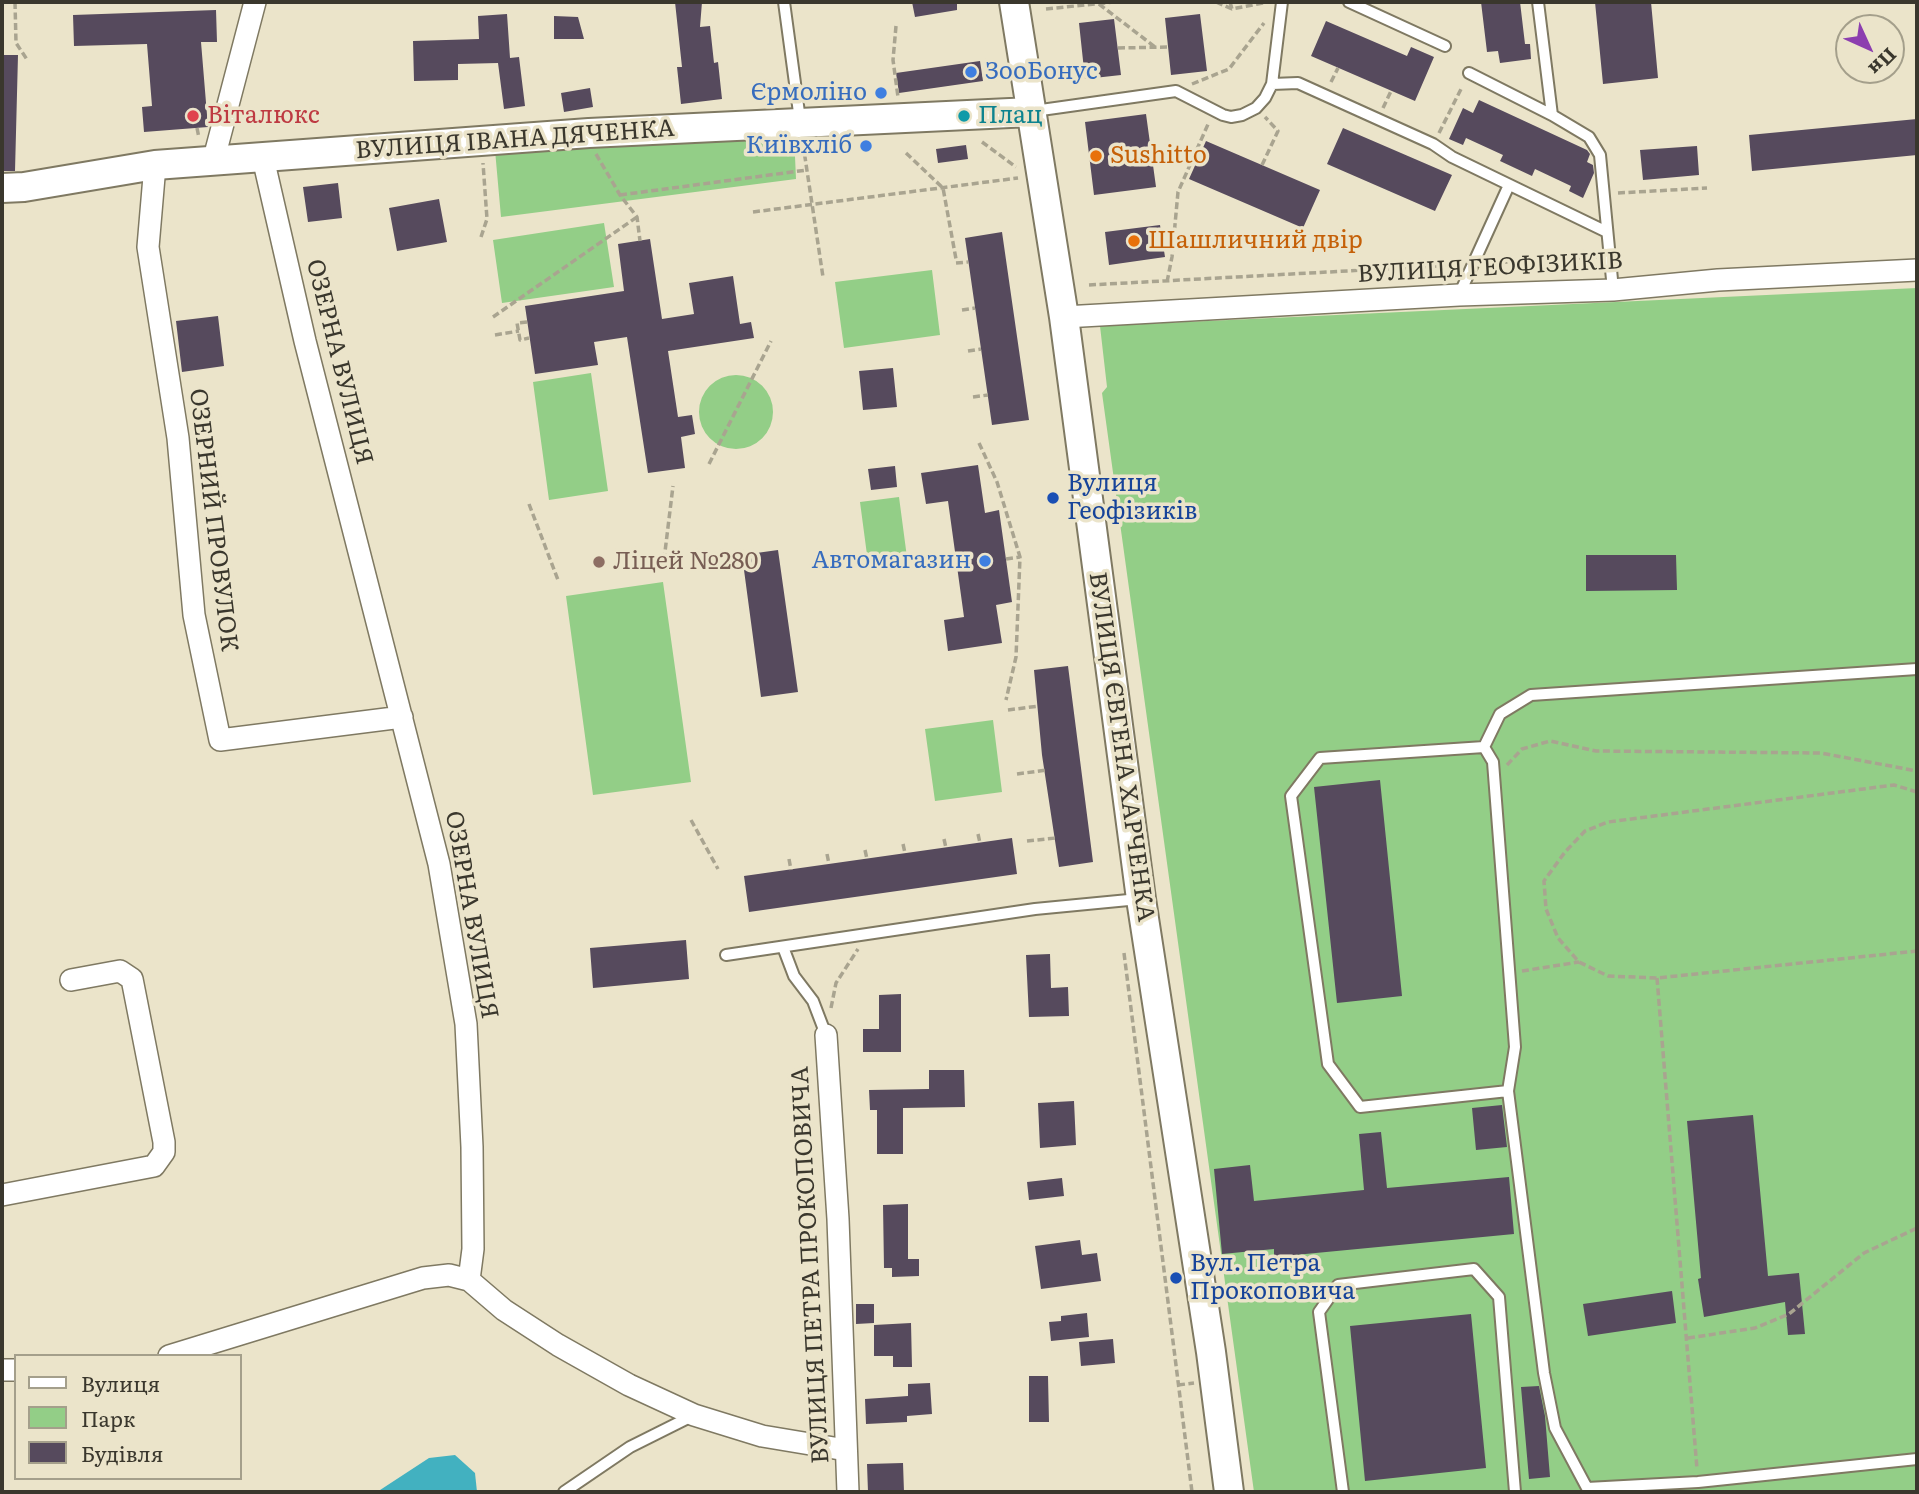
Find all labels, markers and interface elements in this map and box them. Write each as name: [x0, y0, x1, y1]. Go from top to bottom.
north arrow: [1835, 14, 1905, 84]
text: Пн: [1863, 42, 1904, 83]
place label: ЗооБонус: [985, 58, 1098, 86]
marker: ЗооБонус: [963, 64, 979, 80]
place label: Єрмоліно: [751, 79, 867, 107]
marker: Єрмоліно: [873, 85, 889, 101]
place label: Віталюкс: [207, 102, 320, 130]
place label: Плац: [978, 102, 1042, 130]
marker: Віталюкс: [185, 108, 201, 124]
marker: Плац: [956, 108, 972, 124]
street label: ВУЛИЦЯ ІВАНА ДЯЧЕНКА: [354, 114, 676, 166]
place label: Київхліб: [746, 132, 852, 160]
marker: Київхліб: [858, 138, 874, 154]
place label: Sushitto: [1110, 142, 1207, 170]
marker: Sushitto: [1088, 148, 1104, 164]
place label: Шашличний двір: [1148, 227, 1363, 255]
marker: Шашличний двір: [1126, 233, 1142, 249]
street label: ВУЛИЦЯ ГЕОФІЗИКІВ: [1357, 247, 1623, 289]
street label: ОЗЕРНА ВУЛИЦЯ: [300, 256, 378, 468]
street label: ОЗЕРНИЙ ПРОВУЛОК: [183, 387, 243, 653]
place label: Вулиця Геофізиків: [1067, 470, 1198, 526]
marker: Вулиця Геофізиків: [1045, 490, 1061, 506]
place label: Автомагазин: [812, 547, 971, 575]
place label: Ліцей №280: [613, 548, 758, 576]
marker: Автомагазин: [977, 553, 993, 569]
marker: Ліцей №280: [591, 554, 607, 570]
street label: ВУЛИЦЯ ЄВГЕНА ХАРЧЕНКА: [1082, 570, 1160, 924]
street label: ОЗЕРНА ВУЛИЦЯ: [439, 809, 503, 1021]
street label: ВУЛИЦЯ ПЕТРА ПРОКОПОВИЧА: [786, 1066, 836, 1464]
place label: Вул. Петра Прокоповича: [1190, 1250, 1355, 1306]
marker: Вул. Петра Прокоповича: [1168, 1270, 1184, 1286]
legend: [14, 1354, 242, 1480]
text: Вулиця: [81, 1367, 160, 1398]
text: Парк: [81, 1402, 135, 1433]
text: Будівля: [81, 1437, 163, 1468]

